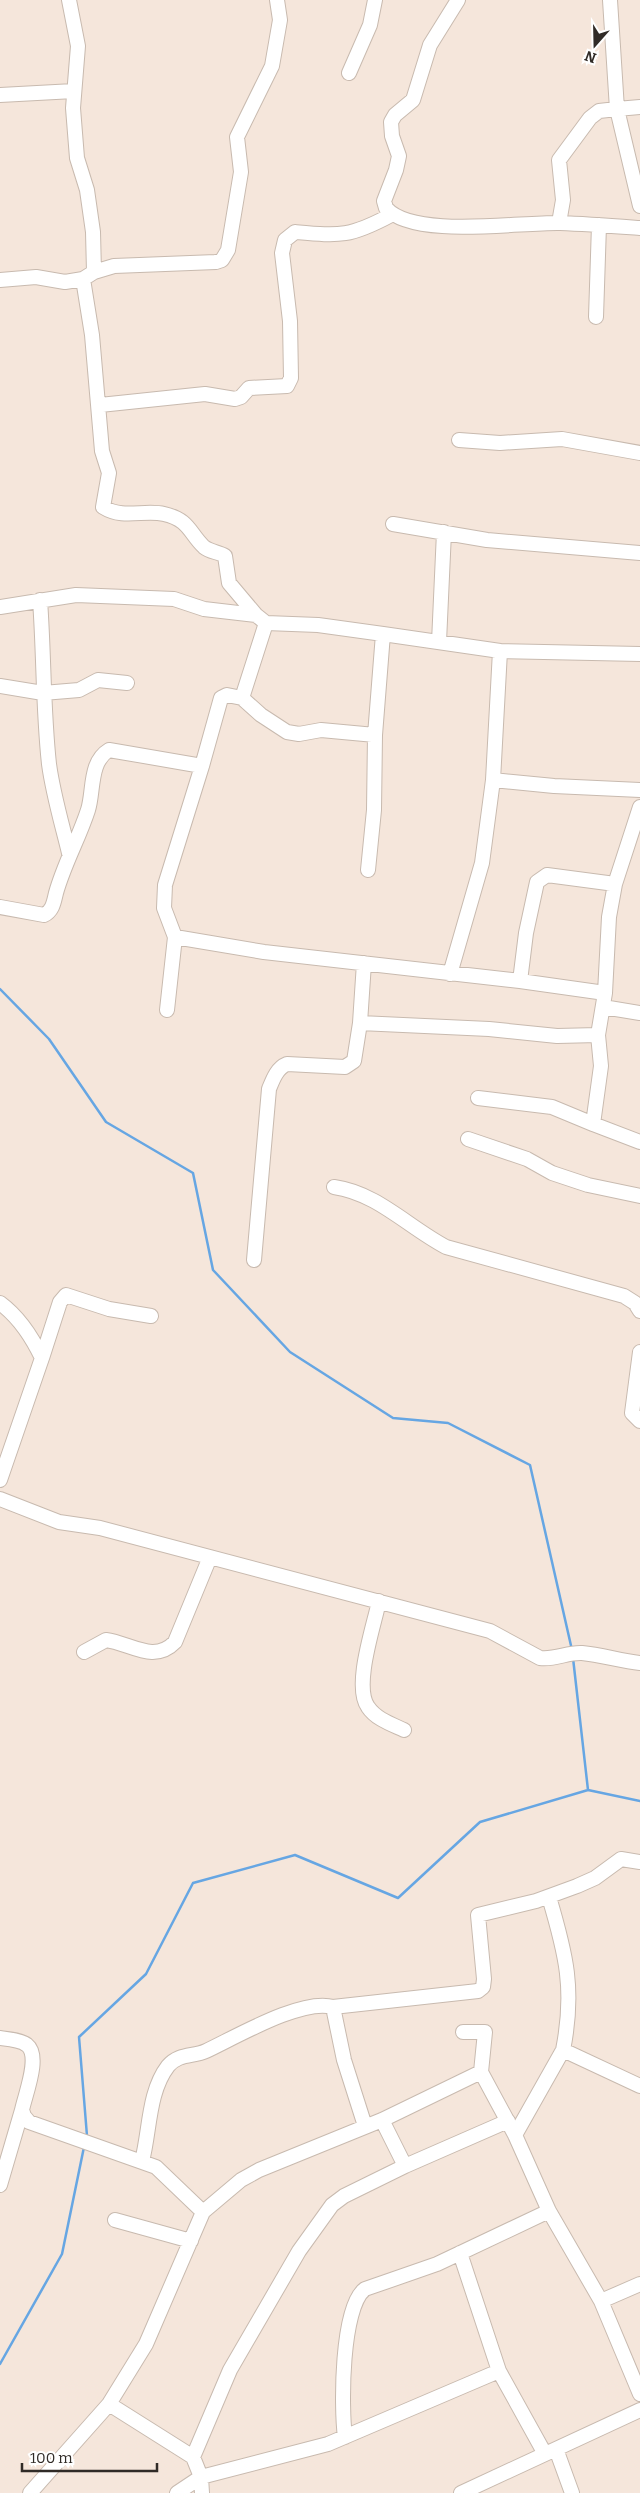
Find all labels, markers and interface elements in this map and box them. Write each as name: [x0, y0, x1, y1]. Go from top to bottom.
north arrow: [570, 20, 620, 70]
text: N: [583, 47, 599, 67]
scale bar: [22, 2440, 158, 2472]
text: 100 m: [30, 2449, 73, 2467]

